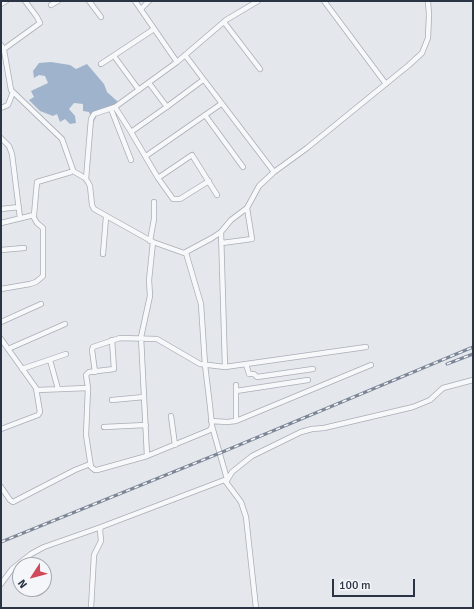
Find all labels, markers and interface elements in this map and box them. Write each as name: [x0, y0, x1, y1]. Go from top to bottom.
north arrow: [12, 557, 52, 597]
scale bar: [334, 571, 417, 597]
text: N: [15, 577, 30, 591]
text: 100 m: [339, 578, 371, 593]

